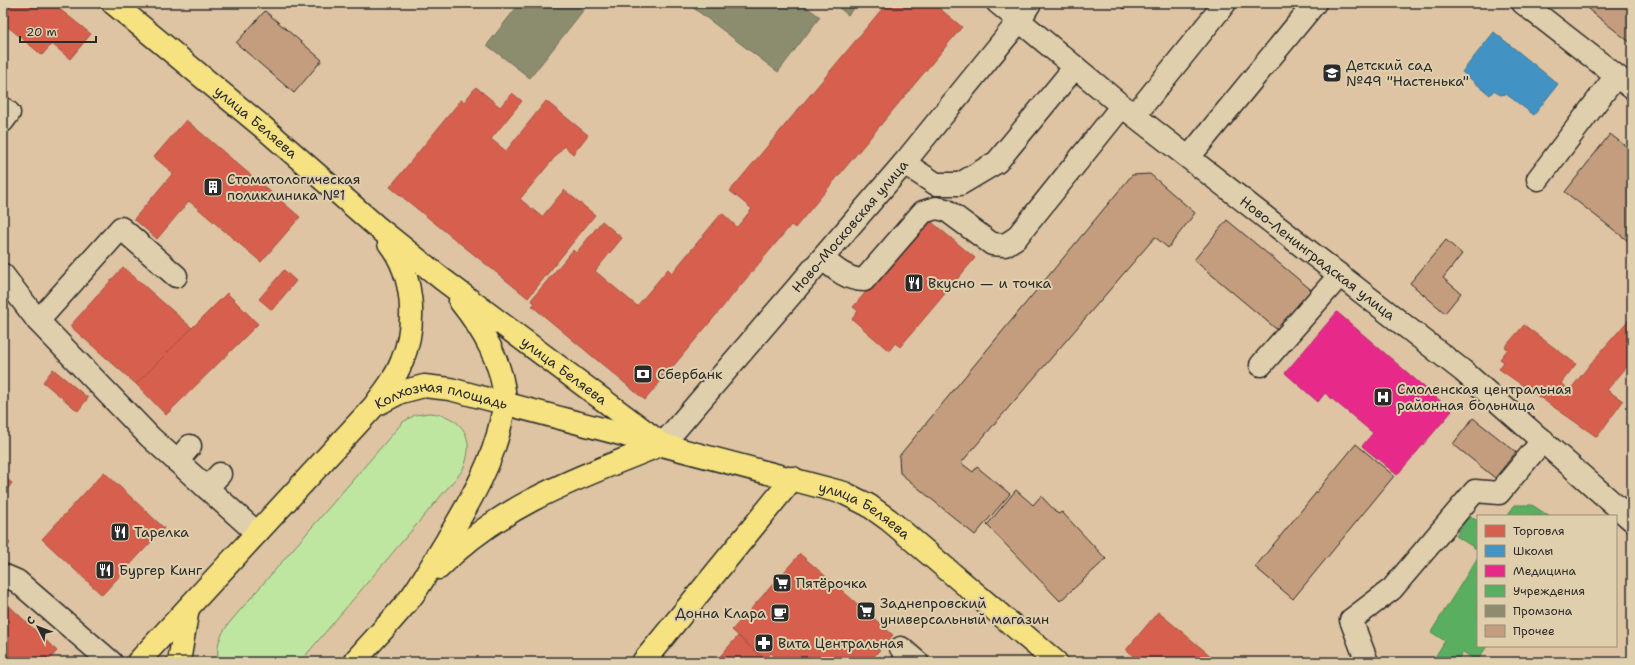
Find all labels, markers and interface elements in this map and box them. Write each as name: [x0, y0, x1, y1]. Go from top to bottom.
scale bar: [20, 18, 96, 44]
text: 20 m: [26, 24, 57, 40]
place label: Детский сад №49 "Настенька": [1346, 56, 1469, 90]
school or university icon: Детский сад №49 "Настенька": [1321, 62, 1343, 84]
street label: улица Беляева: [211, 82, 301, 162]
street label: Ново-Московская улица: [788, 156, 912, 296]
place label: Стоматологическая поликлиника №1: [227, 170, 361, 204]
building icon: Стоматологическая поликлиника №1: [202, 176, 224, 198]
street label: Ново-Ленинградская улица: [1236, 192, 1399, 324]
restaurant icon: Вкусно — и точка: [903, 272, 925, 294]
place label: Вкусно — и точка: [928, 274, 1051, 292]
street label: улица Беляева: [517, 332, 611, 409]
bank icon: Сбербанк: [632, 363, 654, 385]
place label: Сбербанк: [657, 365, 723, 383]
text: Колхозная площадь: [371, 377, 510, 413]
place label: Смоленская центральная районная больница: [1397, 380, 1572, 414]
hospital icon: Смоленская центральная районная больница: [1372, 386, 1394, 408]
street label: Колхозная площадь: [368, 401, 506, 421]
street label: улица Беляева: [817, 478, 914, 543]
legend: [1477, 515, 1617, 647]
restaurant icon: Тарелка: [109, 521, 131, 543]
place label: Тарелка: [134, 523, 189, 541]
text: Торговля: [1513, 523, 1565, 539]
text: Школы: [1513, 543, 1553, 559]
restaurant icon: Бургер Кинг: [94, 559, 116, 581]
place label: Бургер Кинг: [119, 561, 203, 579]
text: Медицина: [1513, 563, 1577, 579]
supermarket icon: Пятёрочка: [771, 572, 793, 594]
place label: Пятёрочка: [796, 574, 867, 592]
text: Учреждения: [1513, 583, 1585, 599]
place label: Заднепровский универсальный магазин: [880, 594, 1049, 628]
supermarket icon: Заднепровский универсальный магазин: [855, 600, 877, 622]
cafe icon: Донна Клара: [769, 602, 791, 624]
text: Промзона: [1513, 603, 1573, 619]
place label: Донна Клара: [675, 604, 766, 622]
north arrow: [18, 607, 58, 647]
text: С: [23, 613, 39, 628]
text: Прочее: [1513, 623, 1555, 639]
pharmacy icon: Вита Центральная: [753, 632, 775, 654]
place label: Вита Центральная: [778, 634, 904, 652]

